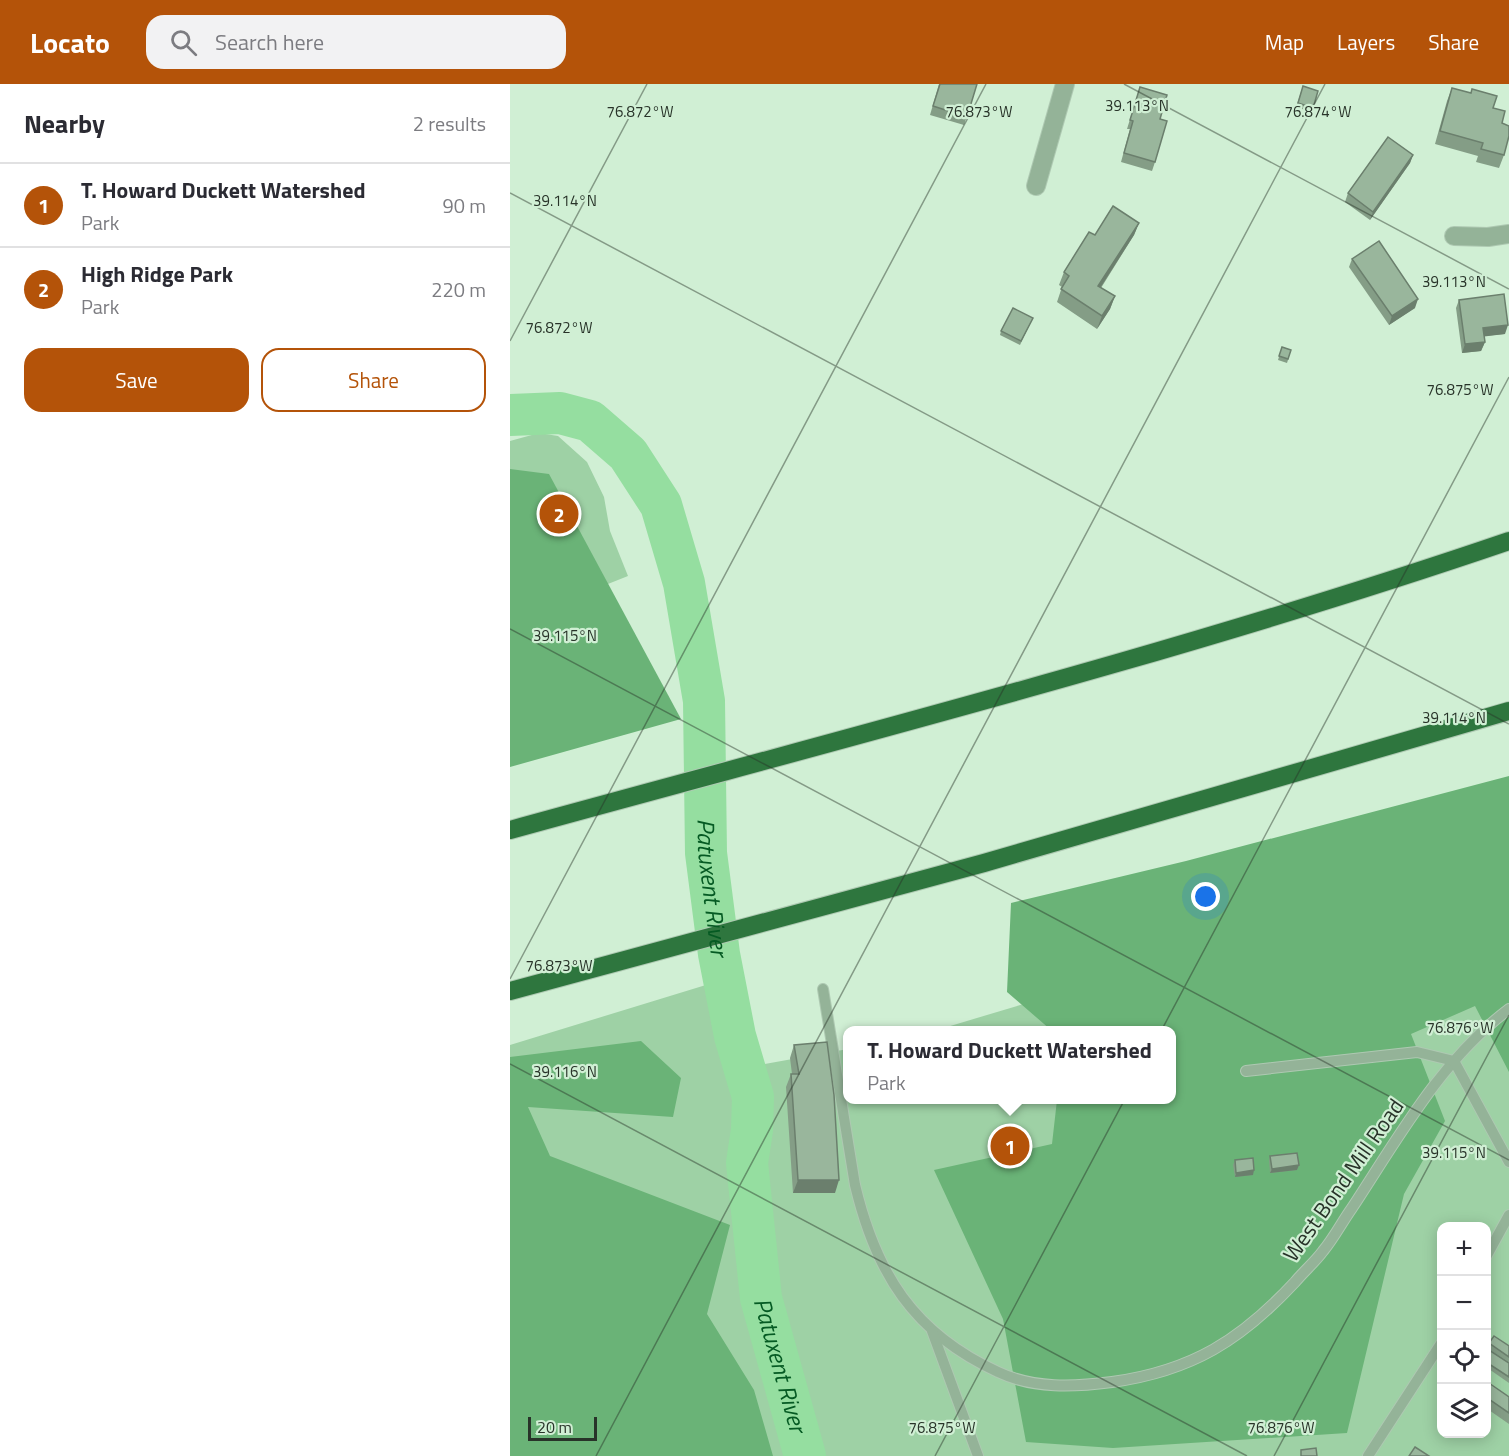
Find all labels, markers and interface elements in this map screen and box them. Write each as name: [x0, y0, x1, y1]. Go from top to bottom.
search box: [146, 15, 566, 69]
text: Locato: [30, 21, 110, 64]
text: Search here: [215, 25, 324, 59]
icon: search: [167, 26, 200, 59]
text: Map: [1265, 26, 1304, 58]
text: Layers: [1337, 26, 1395, 58]
text: Share: [1428, 26, 1479, 58]
text: 39.113°N: [1105, 94, 1169, 117]
text: 76.872°W: [607, 100, 673, 123]
text: 76.873°W: [946, 100, 1012, 123]
text: 76.874°W: [1285, 100, 1351, 123]
text: Nearby: [24, 104, 105, 143]
text: 2 results: [413, 108, 486, 139]
text: T. Howard Duckett Watershed: [81, 173, 365, 207]
text: 39.114°N: [533, 189, 597, 212]
text: 1: [38, 190, 49, 221]
text: 90 m: [442, 190, 486, 221]
text: Park: [81, 207, 119, 238]
text: High Ridge Park: [81, 257, 233, 291]
text: 39.113°N: [1422, 270, 1486, 293]
text: 2: [38, 274, 49, 305]
text: 220 m: [431, 274, 486, 305]
text: Park: [81, 291, 119, 322]
text: 76.872°W: [526, 316, 592, 339]
button: Save: [24, 348, 249, 412]
button: Share: [261, 348, 486, 412]
text: 76.875°W: [1427, 378, 1493, 401]
pin: 2: [539, 492, 578, 536]
text: 39.115°N: [533, 624, 597, 647]
text: 39.114°N: [1422, 706, 1486, 729]
water label: Patuxent River: [689, 819, 739, 962]
your location: [1191, 882, 1220, 911]
text: 76.873°W: [526, 954, 592, 977]
text: 76.876°W: [1427, 1016, 1493, 1039]
popup: [843, 1026, 1176, 1104]
text: T. Howard Duckett Watershed: [867, 1033, 1152, 1067]
text: 39.116°N: [533, 1060, 597, 1083]
text: Park: [867, 1067, 906, 1098]
street label: West Bond Mill Road: [1274, 1091, 1412, 1269]
pin: 1: [990, 1124, 1030, 1168]
text: 39.115°N: [1422, 1141, 1486, 1164]
map controls: [1437, 1222, 1491, 1438]
button: +: [1437, 1222, 1491, 1276]
button: −: [1437, 1276, 1491, 1330]
water label: Patuxent River: [745, 1294, 817, 1440]
button: locate: [1437, 1330, 1491, 1384]
button: layers: [1437, 1384, 1491, 1438]
scale bar: [528, 1414, 597, 1442]
text: 20 m: [537, 1415, 572, 1439]
text: 76.875°W: [909, 1416, 975, 1439]
text: 76.876°W: [1248, 1416, 1314, 1439]

